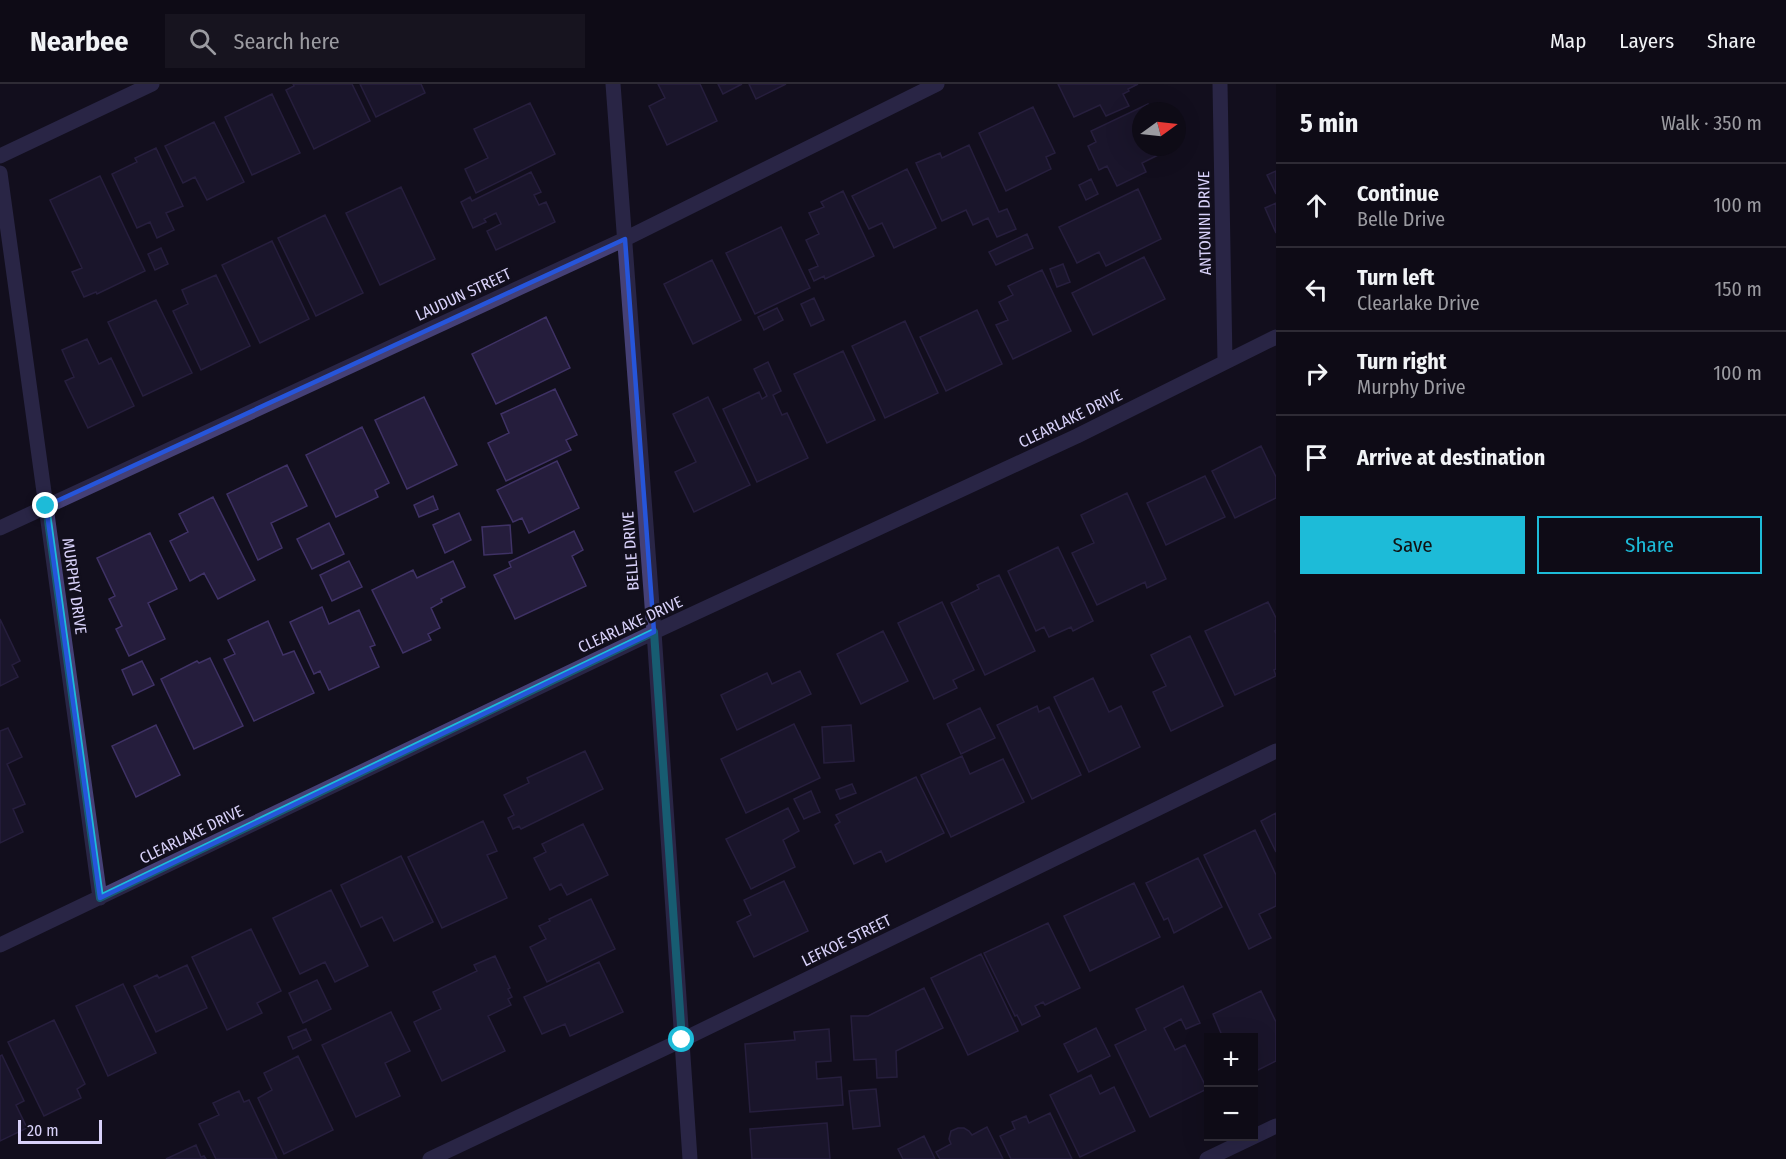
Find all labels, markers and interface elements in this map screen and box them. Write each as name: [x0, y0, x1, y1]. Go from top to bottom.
search box: [165, 14, 585, 68]
text: Nearbee: [30, 25, 129, 58]
icon: search: [186, 25, 219, 58]
text: Search here: [234, 28, 340, 55]
text: Map: [1550, 28, 1586, 54]
text: Layers: [1619, 28, 1674, 54]
text: Share: [1707, 28, 1756, 54]
north arrow: [1132, 102, 1186, 156]
text: 5 min: [1300, 108, 1358, 139]
text: Walk · 350 m: [1661, 111, 1762, 135]
street label: ANTONINI DRIVE: [1194, 171, 1215, 275]
text: Continue: [1357, 180, 1439, 207]
icon: ahead: [1300, 189, 1333, 222]
text: 100 m: [1713, 193, 1762, 217]
text: Belle Drive: [1357, 207, 1445, 231]
street label: LAUDUN STREET: [412, 264, 514, 325]
text: Turn left: [1357, 264, 1435, 291]
icon: left: [1300, 273, 1333, 306]
text: 150 m: [1715, 277, 1762, 301]
text: Clearlake Drive: [1357, 291, 1480, 315]
text: Turn right: [1357, 348, 1446, 375]
icon: right: [1300, 357, 1333, 390]
text: 100 m: [1713, 361, 1762, 385]
text: Murphy Drive: [1357, 375, 1466, 399]
street label: CLEARLAKE DRIVE: [1015, 385, 1125, 452]
icon: arrive: [1300, 441, 1333, 474]
text: Arrive at destination: [1357, 444, 1545, 471]
route end: [32, 492, 58, 518]
street label: BELLE DRIVE: [618, 511, 643, 591]
button: Save: [1300, 516, 1525, 574]
button: Share: [1537, 516, 1762, 574]
street label: MURPHY DRIVE: [58, 537, 91, 635]
street label: CLEARLAKE DRIVE: [575, 592, 685, 657]
street label: CLEARLAKE DRIVE: [136, 801, 246, 868]
street label: LEFKOE STREET: [798, 910, 895, 970]
route start: [668, 1026, 694, 1052]
map controls: [1204, 1033, 1258, 1141]
button: +: [1204, 1033, 1258, 1087]
button: −: [1204, 1087, 1258, 1141]
scale bar: [18, 1117, 102, 1144]
text: 20 m: [27, 1121, 58, 1140]

